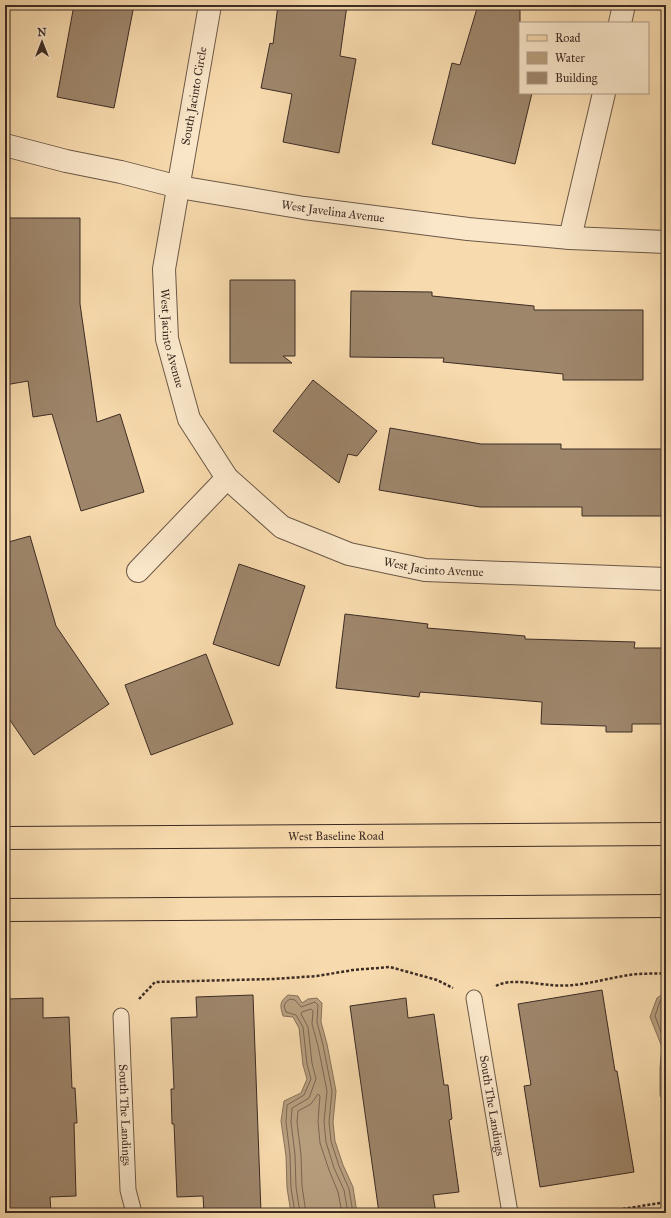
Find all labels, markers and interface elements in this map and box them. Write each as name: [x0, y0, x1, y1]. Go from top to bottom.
north arrow: [22, 22, 62, 62]
legend: [519, 22, 649, 94]
text: N: [37, 26, 47, 39]
text: Road: [555, 31, 581, 45]
street label: South Jacinto Circle: [178, 46, 211, 146]
text: Water: [555, 51, 585, 65]
text: Building: [555, 71, 598, 86]
street label: West Javelina Avenue: [280, 197, 385, 225]
street label: West Jacinto Avenue: [158, 288, 187, 389]
street label: West Jacinto Avenue: [382, 554, 484, 579]
street label: West Baseline Road: [288, 829, 384, 843]
street label: South The Landings: [477, 1054, 507, 1157]
street label: South The Landings: [116, 1064, 134, 1166]

